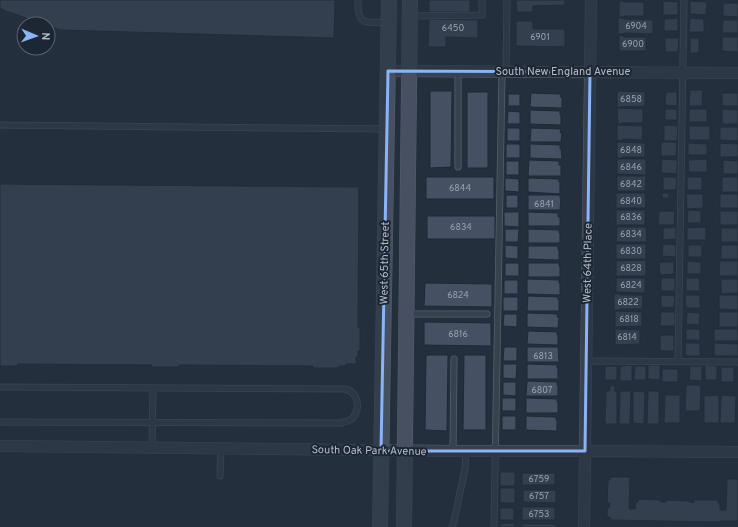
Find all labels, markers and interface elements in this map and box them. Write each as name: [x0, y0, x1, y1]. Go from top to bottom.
north arrow: [16, 16, 56, 56]
house number: 6904: [625, 21, 647, 32]
house number: 6450: [442, 23, 464, 34]
text: N: [38, 32, 52, 41]
house number: 6901: [530, 32, 550, 43]
house number: 6900: [622, 39, 644, 50]
street label: South New England Avenue: [496, 65, 631, 79]
house number: 6858: [620, 94, 642, 105]
house number: 6848: [620, 145, 642, 156]
house number: 6846: [620, 162, 642, 173]
house number: 6842: [620, 179, 642, 190]
house number: 6844: [449, 183, 471, 194]
house number: 6840: [620, 196, 642, 207]
house number: 6841: [534, 199, 554, 210]
house number: 6836: [620, 212, 642, 223]
street label: West 65th Street: [377, 221, 393, 305]
house number: 6834: [450, 222, 472, 233]
street label: West 64th Place: [580, 223, 596, 303]
house number: 6834: [620, 229, 642, 240]
house number: 6830: [620, 246, 642, 257]
house number: 6828: [620, 263, 642, 274]
house number: 6824: [620, 280, 642, 291]
house number: 6824: [447, 290, 469, 301]
house number: 6822: [617, 297, 639, 308]
house number: 6818: [619, 314, 639, 325]
house number: 6816: [448, 329, 468, 340]
house number: 6814: [617, 332, 637, 343]
house number: 6813: [533, 351, 553, 362]
house number: 6807: [532, 385, 553, 396]
street label: South Oak Park Avenue: [311, 443, 427, 459]
house number: 6759: [529, 474, 549, 485]
house number: 6757: [529, 491, 549, 502]
house number: 6753: [529, 509, 549, 520]

